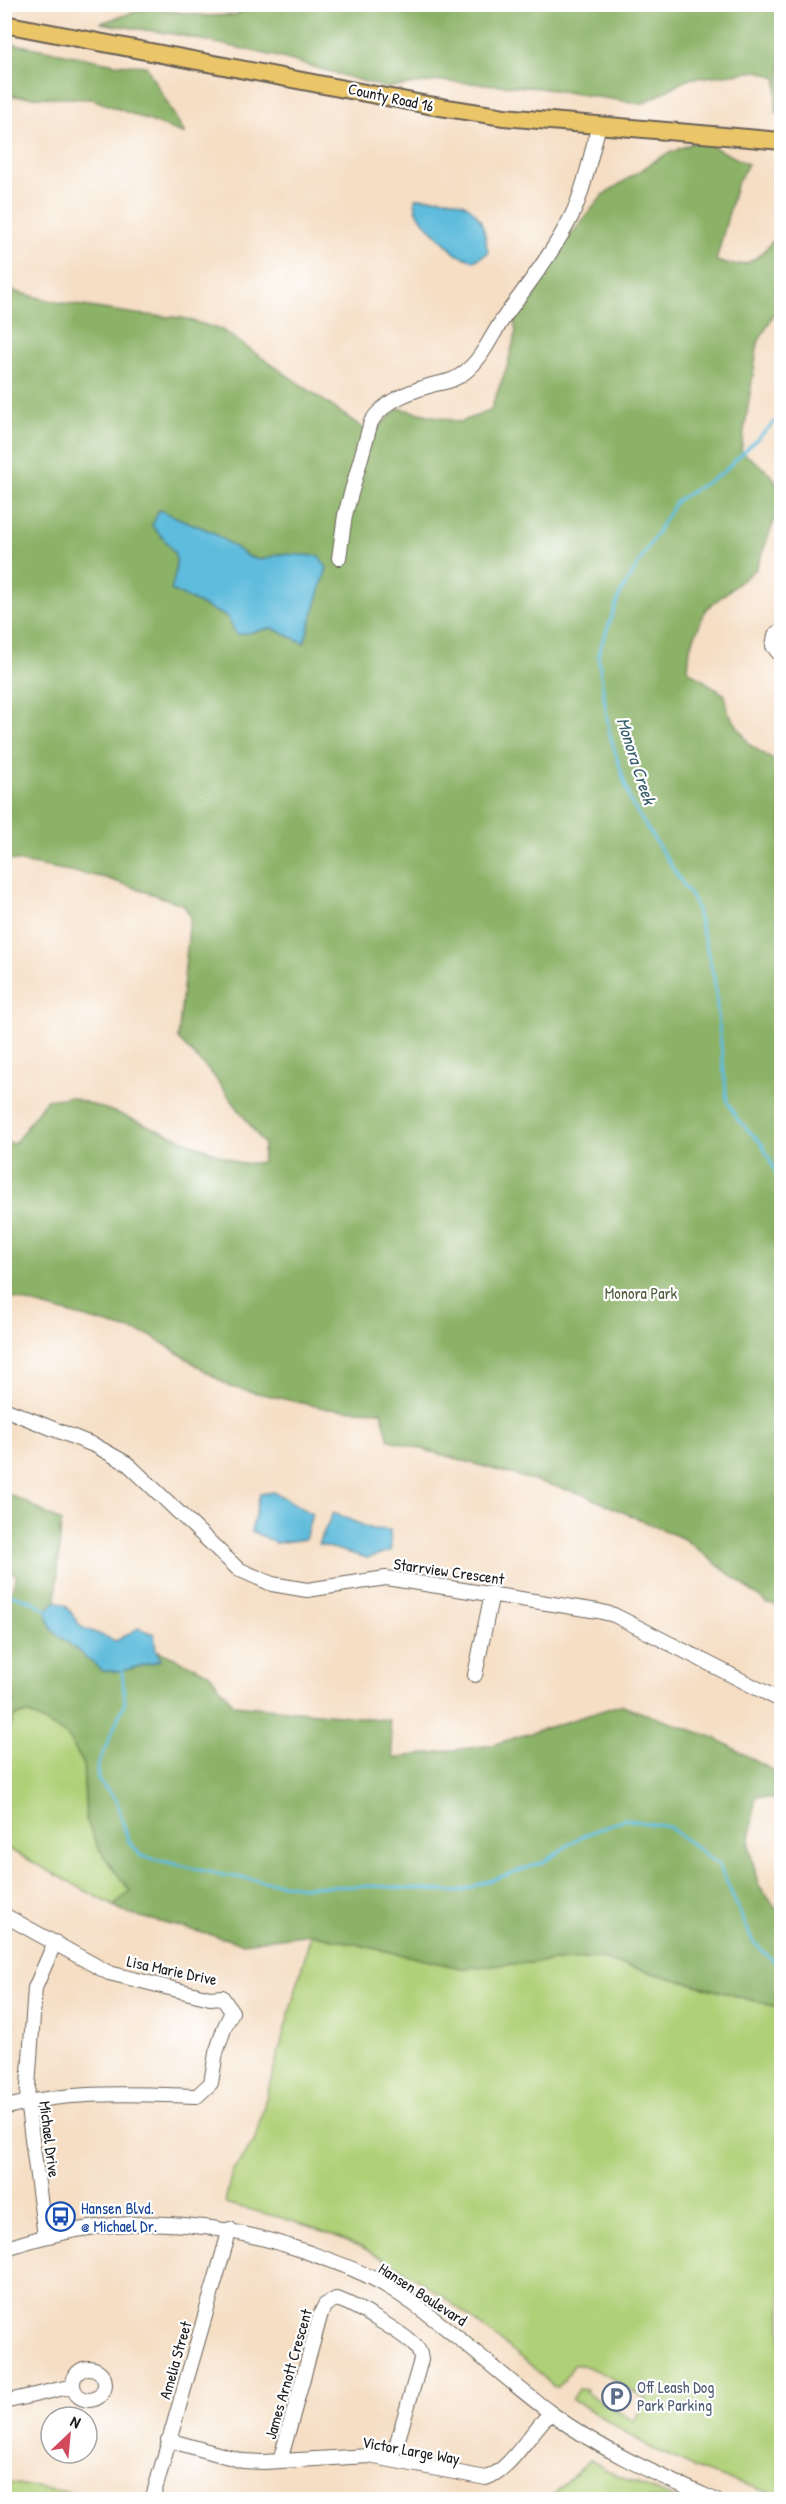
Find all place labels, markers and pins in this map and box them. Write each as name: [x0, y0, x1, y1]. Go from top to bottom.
place label: Hansen Blvd. @ Michael Dr.: [81, 2197, 157, 2237]
bus stop icon: Hansen Blvd. @ Michael Dr.: [44, 2201, 76, 2233]
place label: Off Leash Dog Park Parking: [637, 2376, 714, 2416]
parking icon: Off Leash Dog Park Parking: [600, 2380, 632, 2412]

